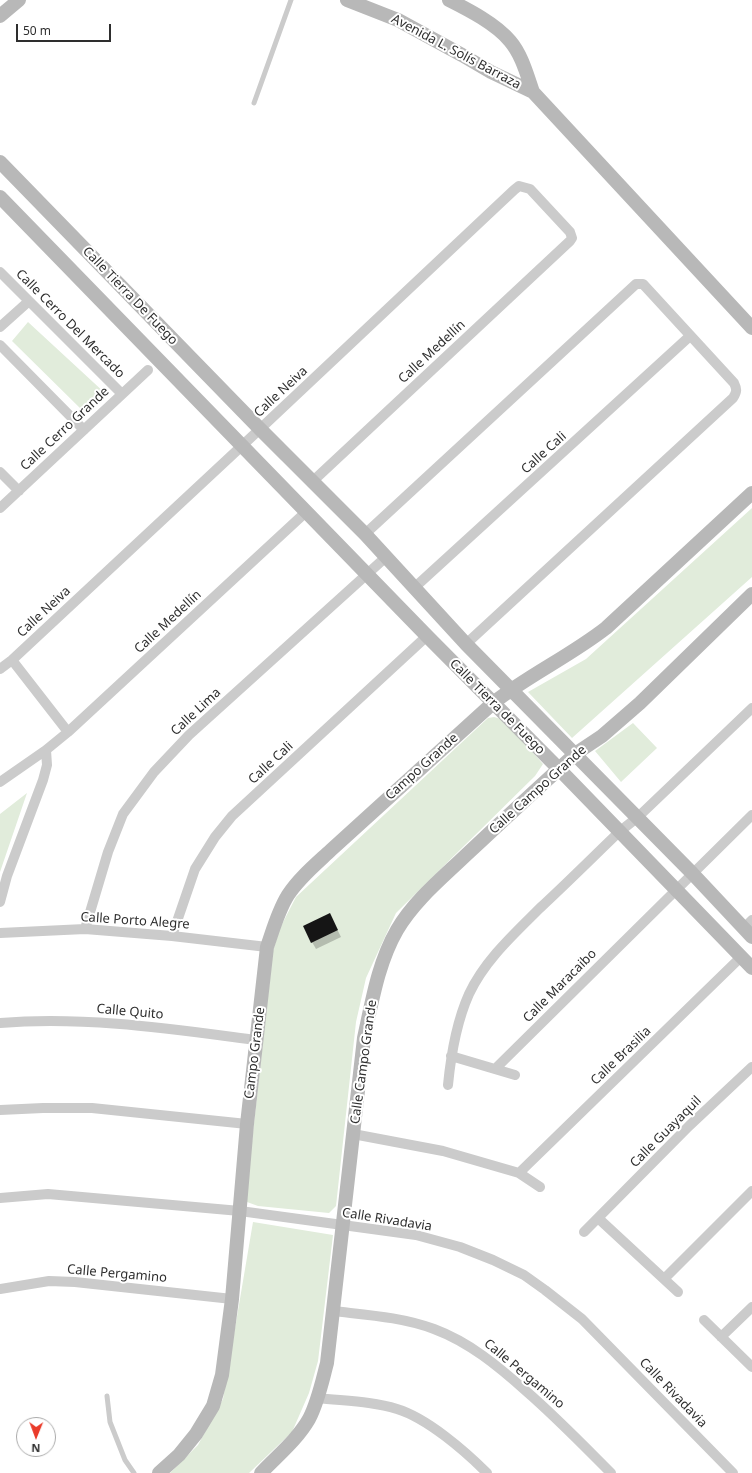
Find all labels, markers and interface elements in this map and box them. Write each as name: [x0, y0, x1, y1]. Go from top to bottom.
street label: Avenida L. Solís Barraza: [389, 11, 523, 93]
scale bar: [18, 16, 113, 42]
text: 50 m: [23, 22, 51, 39]
street label: Calle Tierra De Fuego: [79, 244, 181, 348]
street label: Calle Cerro Del Mercado: [12, 266, 128, 382]
street label: Calle Medellín: [395, 317, 469, 387]
street label: Calle Neiva: [251, 363, 311, 421]
street label: Calle Cerro Grande: [17, 384, 113, 474]
street label: Calle Cali: [518, 429, 570, 477]
street label: Calle Neiva: [14, 583, 74, 641]
street label: Calle Medellín: [131, 587, 205, 657]
street label: Calle Tierra de Fuego: [446, 656, 548, 758]
street label: Calle Lima: [168, 685, 224, 739]
street label: Campo Grande: [383, 730, 461, 804]
street label: Calle Cali: [246, 738, 296, 788]
street label: Calle Campo Grande: [486, 742, 590, 838]
street label: Calle Porto Alegre: [80, 909, 190, 933]
street label: Calle Maracaibo: [520, 946, 600, 1026]
street label: Calle Campo Grande: [348, 999, 380, 1125]
street label: Calle Quito: [96, 1001, 164, 1023]
street label: Campo Grande: [242, 1006, 268, 1100]
street label: Calle Brasilia: [588, 1024, 654, 1088]
street label: Calle Guayaquil: [627, 1093, 705, 1171]
street label: Calle Rivadavia: [341, 1205, 433, 1235]
street label: Calle Pergamino: [66, 1262, 168, 1286]
street label: Calle Pergamino: [481, 1336, 567, 1412]
street label: Calle Rivadavia: [636, 1355, 710, 1431]
north arrow: [16, 1417, 56, 1457]
text: N: [31, 1441, 40, 1456]

